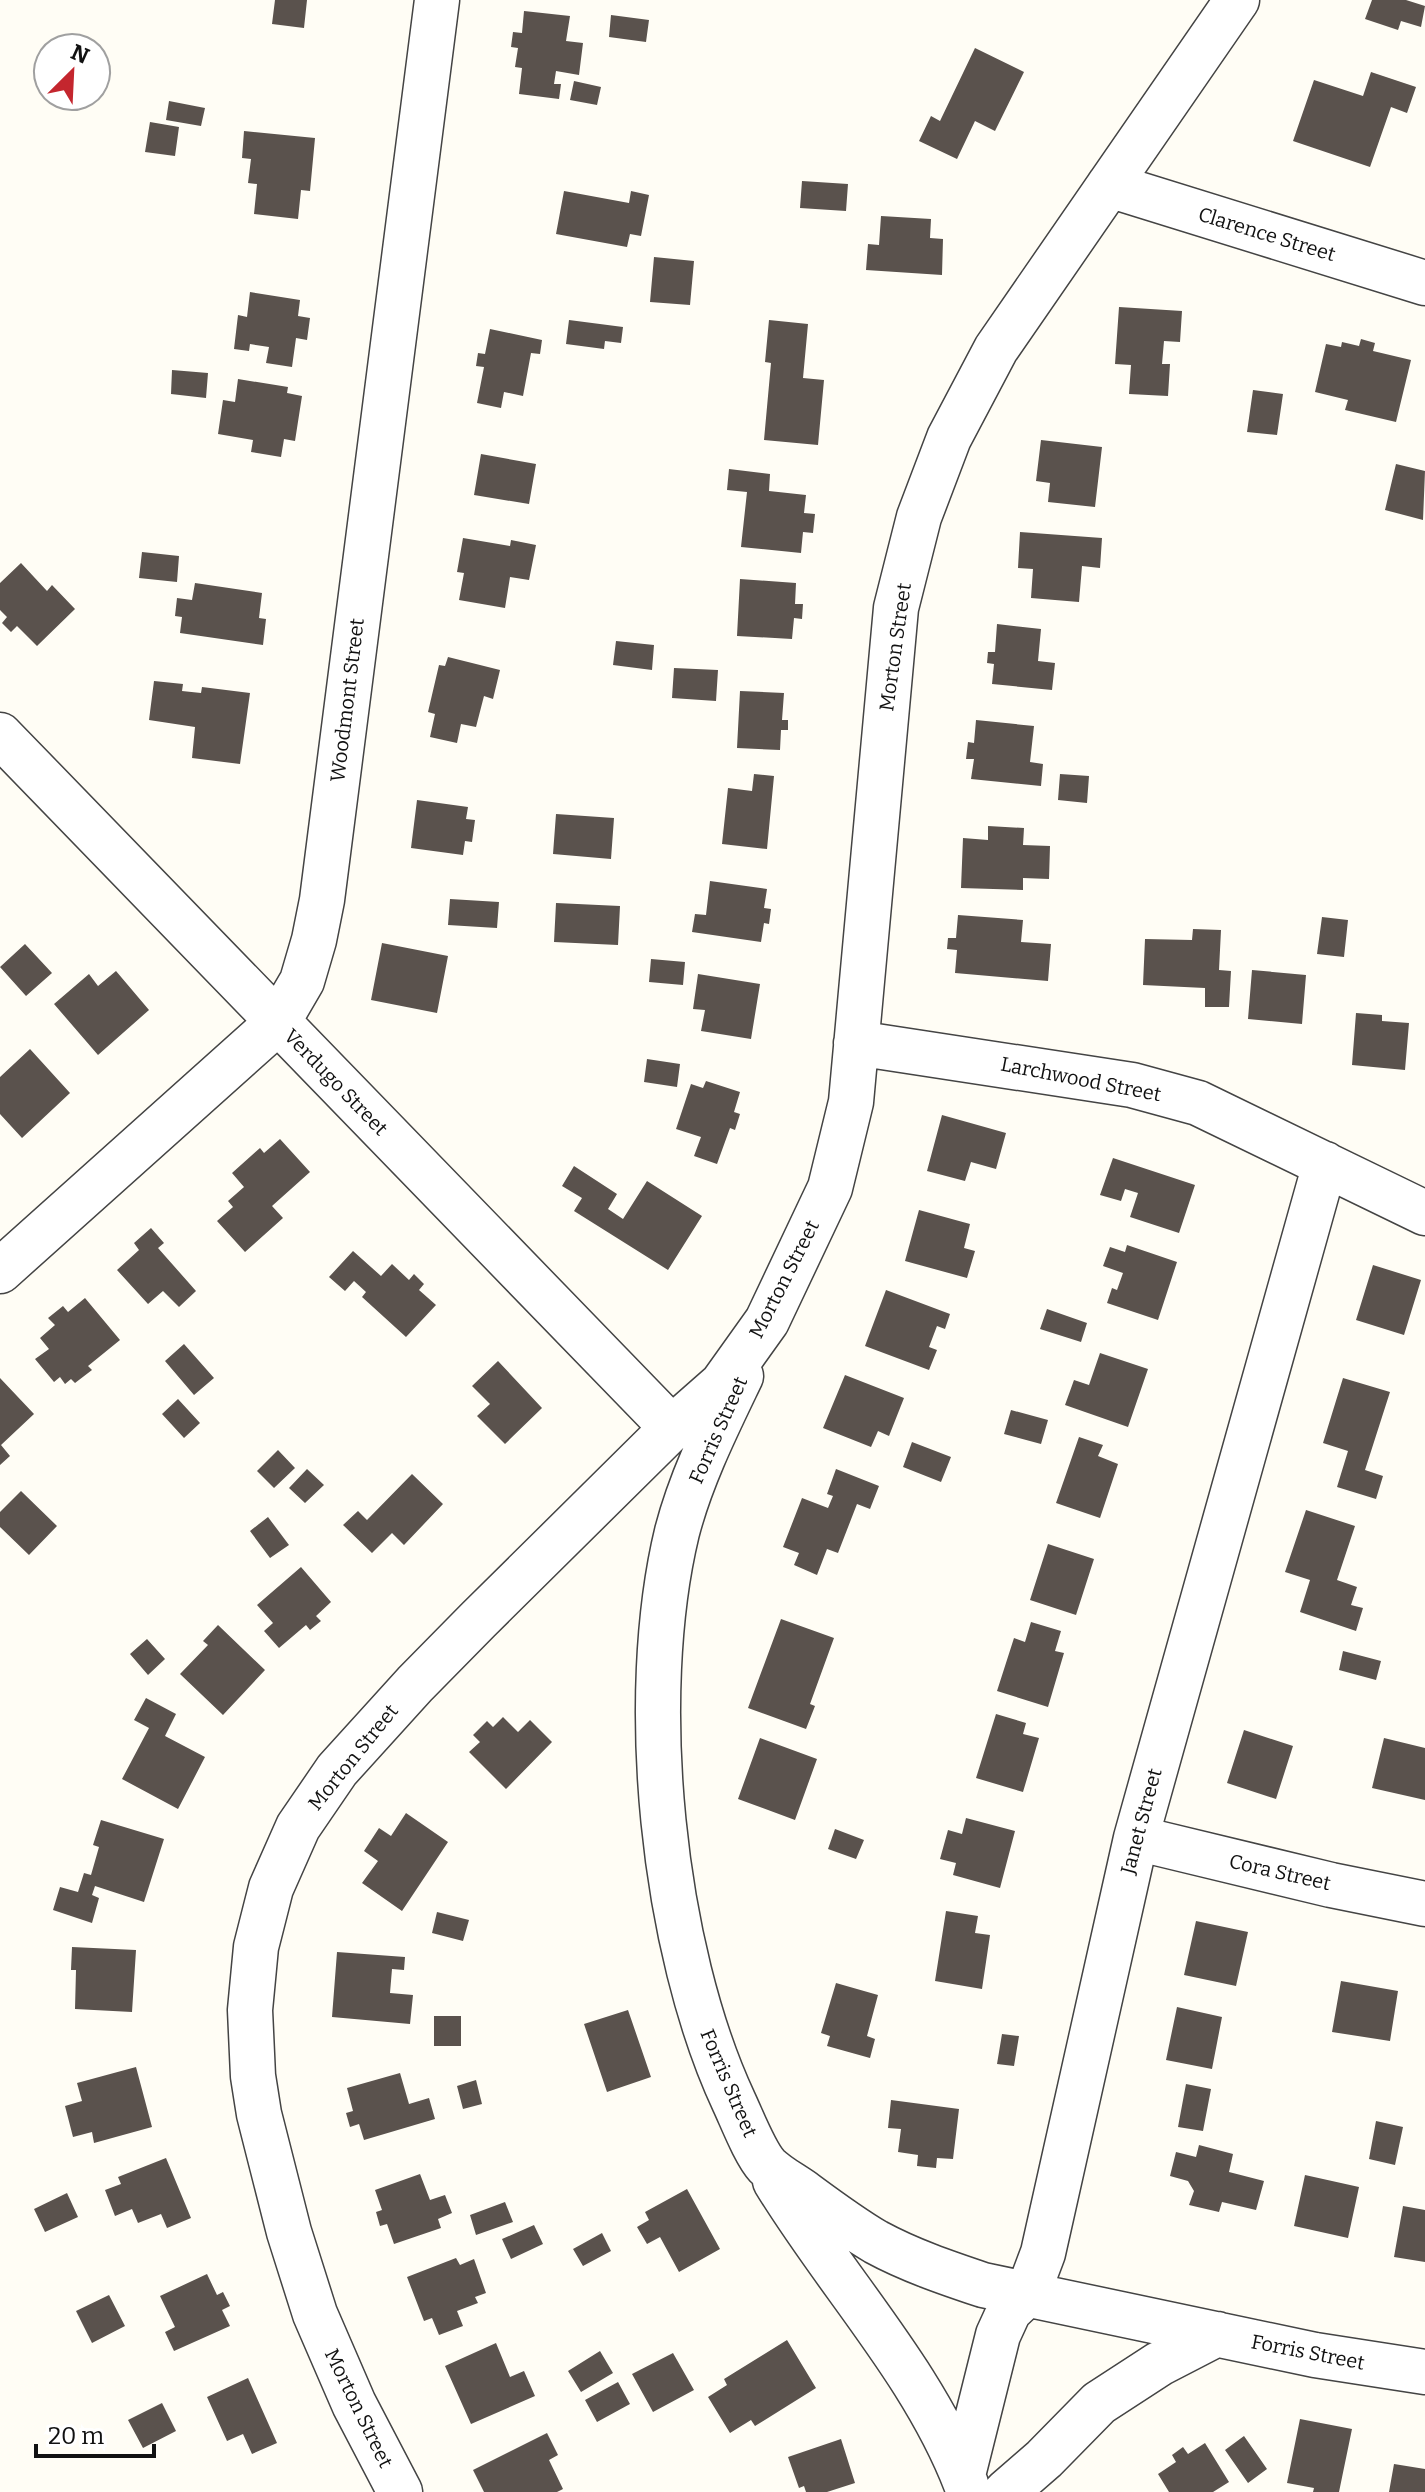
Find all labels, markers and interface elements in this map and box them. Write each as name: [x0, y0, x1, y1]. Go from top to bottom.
north arrow: [32, 32, 112, 112]
text: N: [67, 38, 93, 70]
street label: Clarence Street: [1196, 202, 1338, 266]
street label: Morton Street: [874, 581, 916, 713]
street label: Woodmont Street: [325, 617, 369, 783]
street label: Verdugo Street: [279, 1024, 393, 1140]
street label: Larchwood Street: [999, 1052, 1163, 1106]
street label: Morton Street: [744, 1216, 824, 1342]
street label: Forris Street: [684, 1373, 752, 1487]
street label: Morton Street: [303, 1699, 403, 1815]
street label: Janet Street: [1115, 1766, 1167, 1877]
street label: Cora Street: [1227, 1849, 1333, 1895]
street label: Forris Street: [695, 2025, 763, 2141]
street label: Forris Street: [1249, 2329, 1367, 2375]
street label: Morton Street: [320, 2345, 398, 2471]
scale bar: [36, 2408, 154, 2458]
text: 20 m: [48, 2422, 104, 2450]

